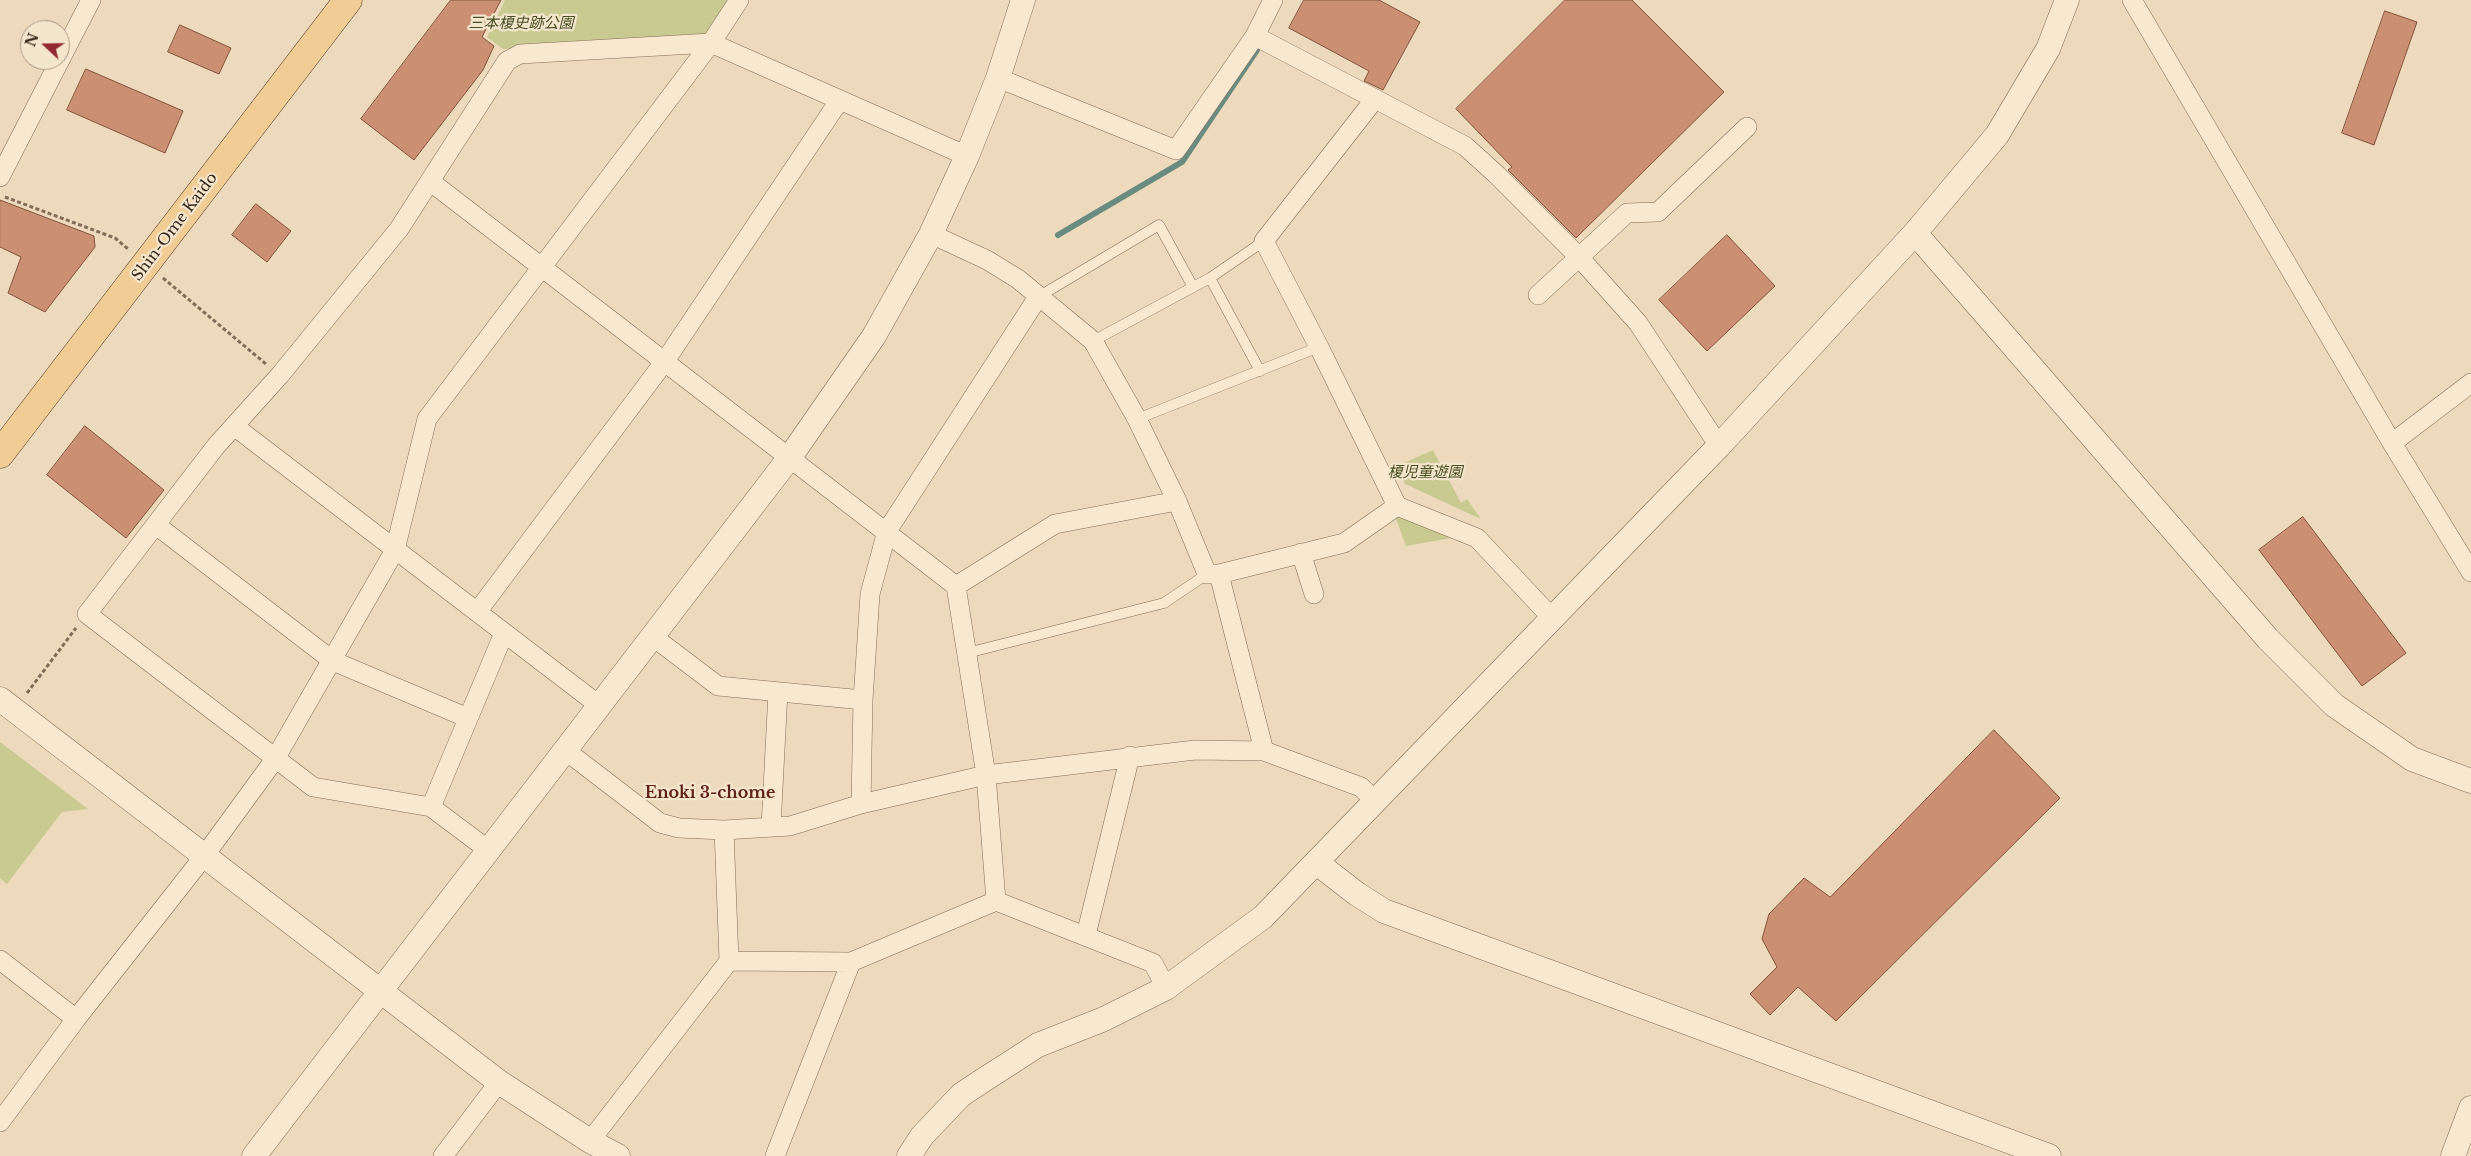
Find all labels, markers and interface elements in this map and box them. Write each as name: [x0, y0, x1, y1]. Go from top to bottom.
park label: 三本榎史跡公園: [469, 15, 573, 33]
north arrow: [20, 20, 70, 70]
text: N: [21, 31, 43, 49]
street label: Shin-Ome Kaido: [129, 169, 221, 285]
park label: 榎児童遊園: [1388, 464, 1462, 482]
district label: Enoki 3-chome: [645, 783, 775, 803]

